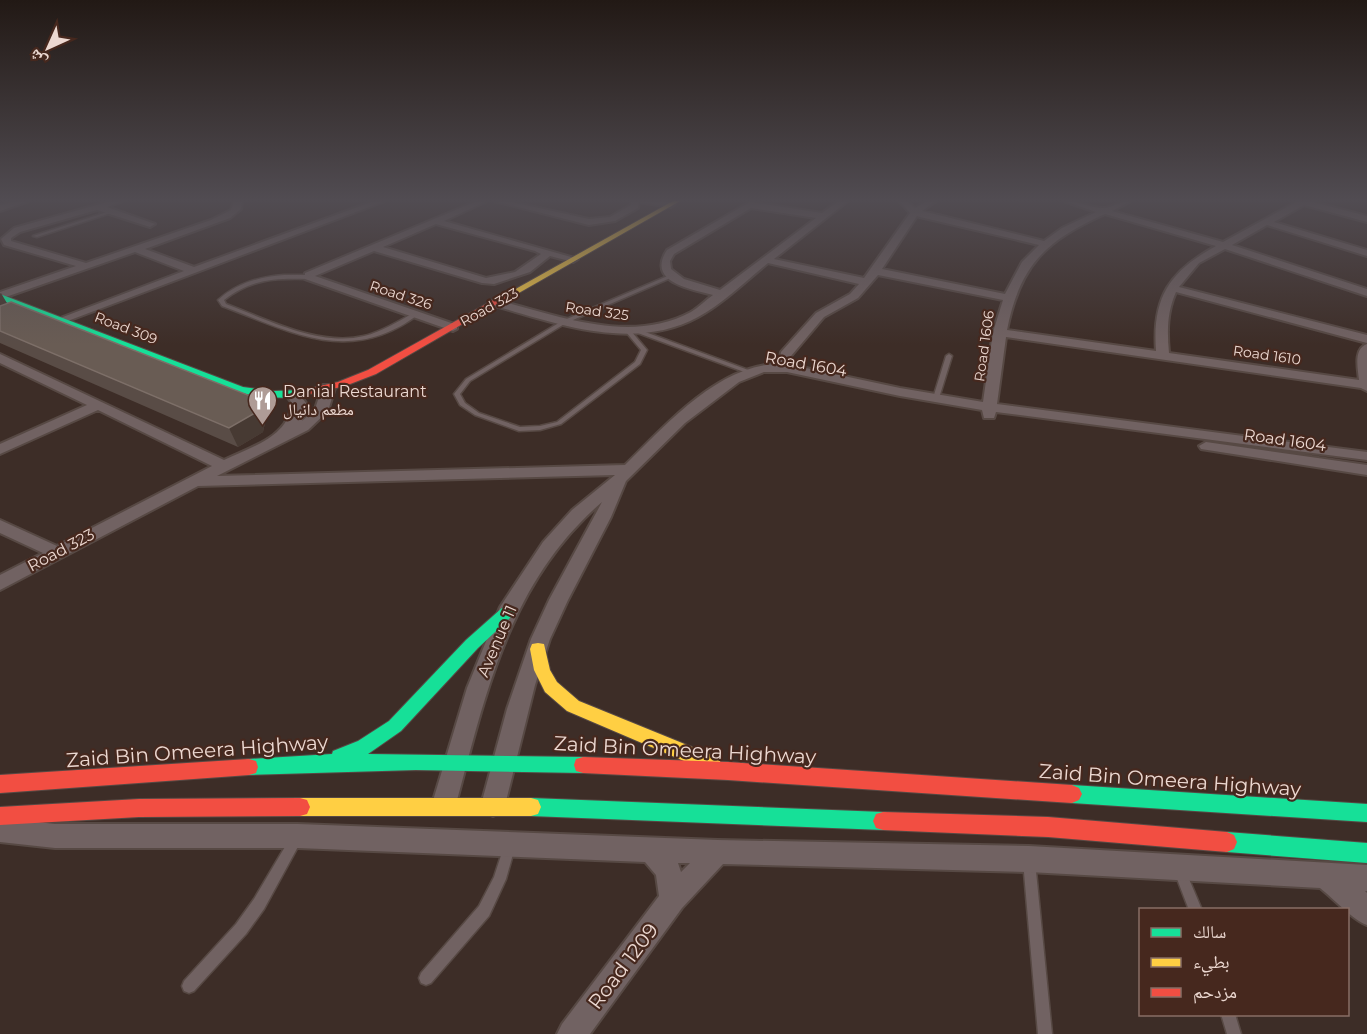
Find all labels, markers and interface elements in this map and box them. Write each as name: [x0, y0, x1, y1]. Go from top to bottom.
north arrow: [18, 18, 78, 78]
text: ش: [25, 46, 50, 71]
street label: Road 326: [368, 276, 435, 314]
street label: Road 323: [457, 284, 521, 330]
street label: Road 325: [564, 298, 630, 324]
street label: Road 309: [92, 308, 160, 348]
street label: Road 1606: [970, 309, 998, 383]
street label: Road 1610: [1232, 341, 1302, 369]
street label: Road 1604: [764, 347, 849, 381]
place label: Danial Restaurant مطعم دانيال: [283, 382, 427, 420]
restaurant icon: Danial Restaurant مطعم دانيال: [246, 384, 278, 426]
street label: Road 1604: [1243, 425, 1328, 455]
street label: Road 323: [24, 524, 98, 576]
street label: Avenue 11: [473, 602, 521, 680]
street label: Zaid Bin Omeera Highway: [65, 730, 329, 772]
street label: Zaid Bin Omeera Highway: [553, 731, 817, 769]
street label: Zaid Bin Omeera Highway: [1038, 759, 1302, 801]
legend: [1139, 908, 1349, 1016]
street label: Road 1209: [583, 918, 663, 1014]
text: سالك: [1193, 921, 1226, 943]
text: بطيء: [1193, 951, 1230, 977]
text: مزدحم: [1193, 981, 1237, 1004]

